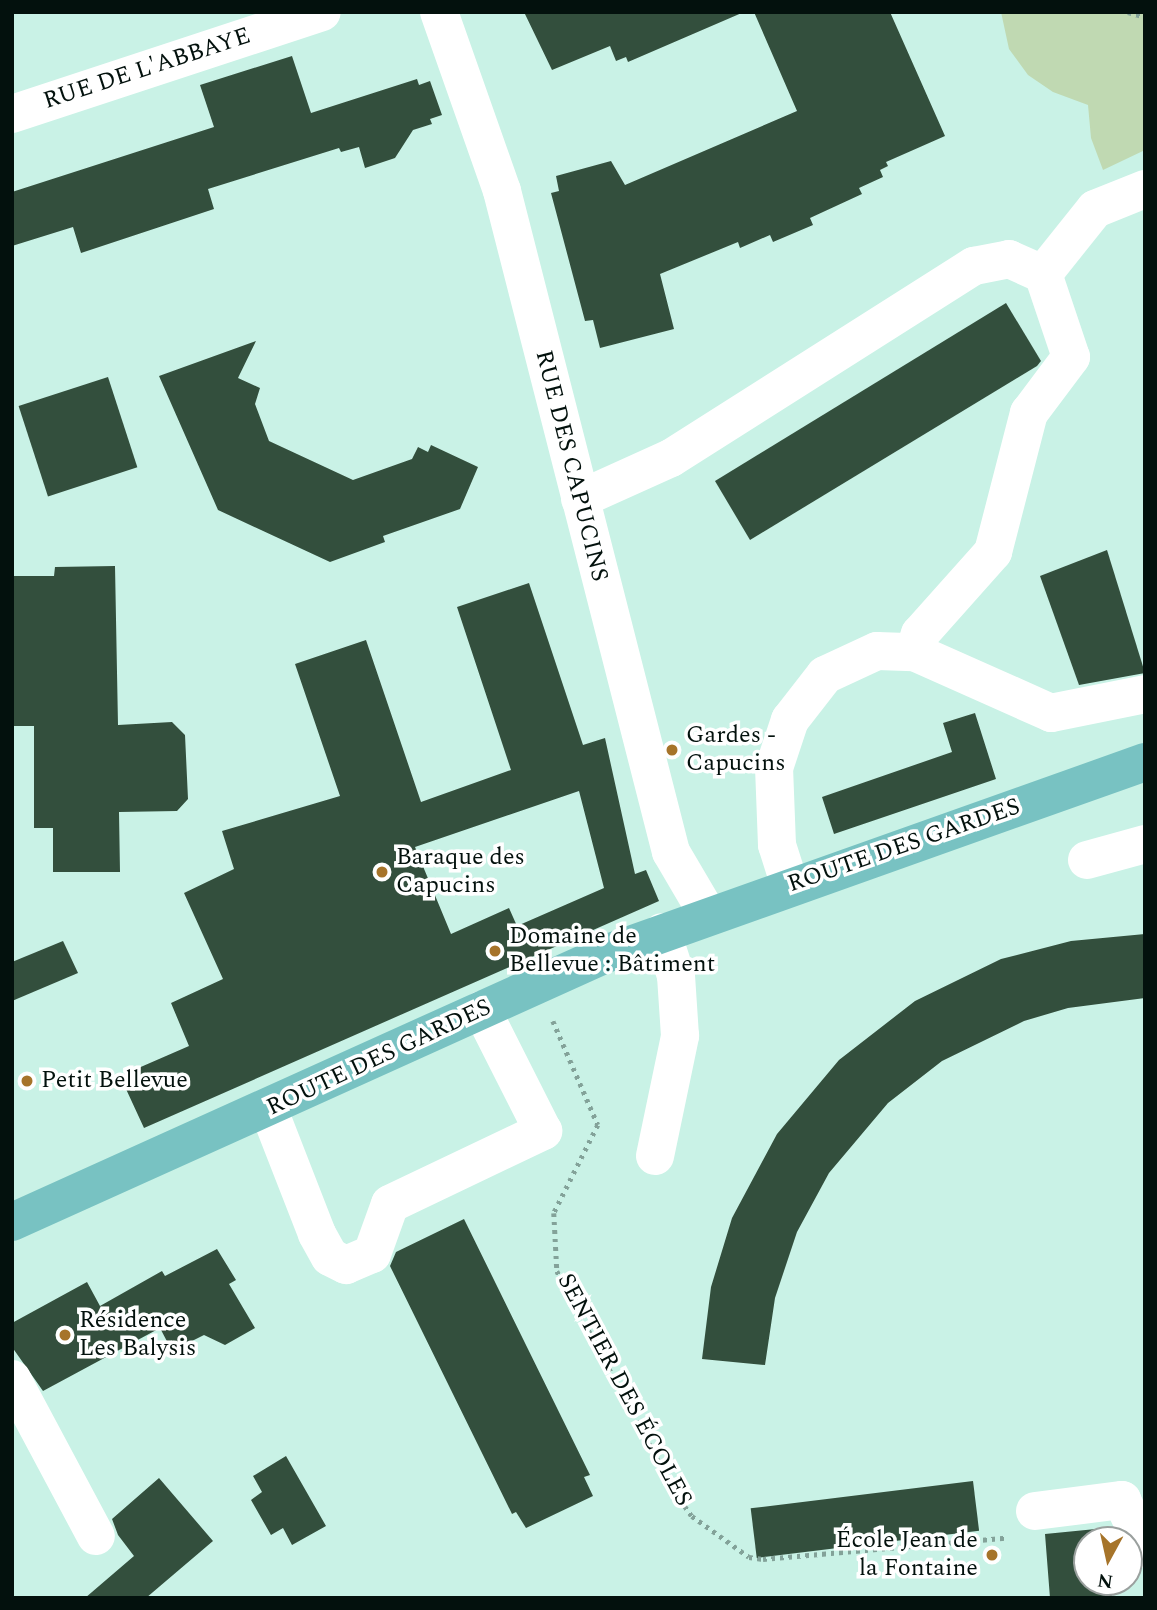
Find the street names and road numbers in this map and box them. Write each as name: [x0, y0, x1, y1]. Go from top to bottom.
street label: RUE DE L'ABBAYE: [40, 22, 254, 116]
street label: RUE DES CAPUCINS: [528, 347, 614, 585]
street label: ROUTE DES GARDES: [784, 793, 1024, 899]
street label: ROUTE DES GARDES: [262, 993, 496, 1123]
street label: SENTIER DES ÉCOLES: [550, 1269, 698, 1511]

